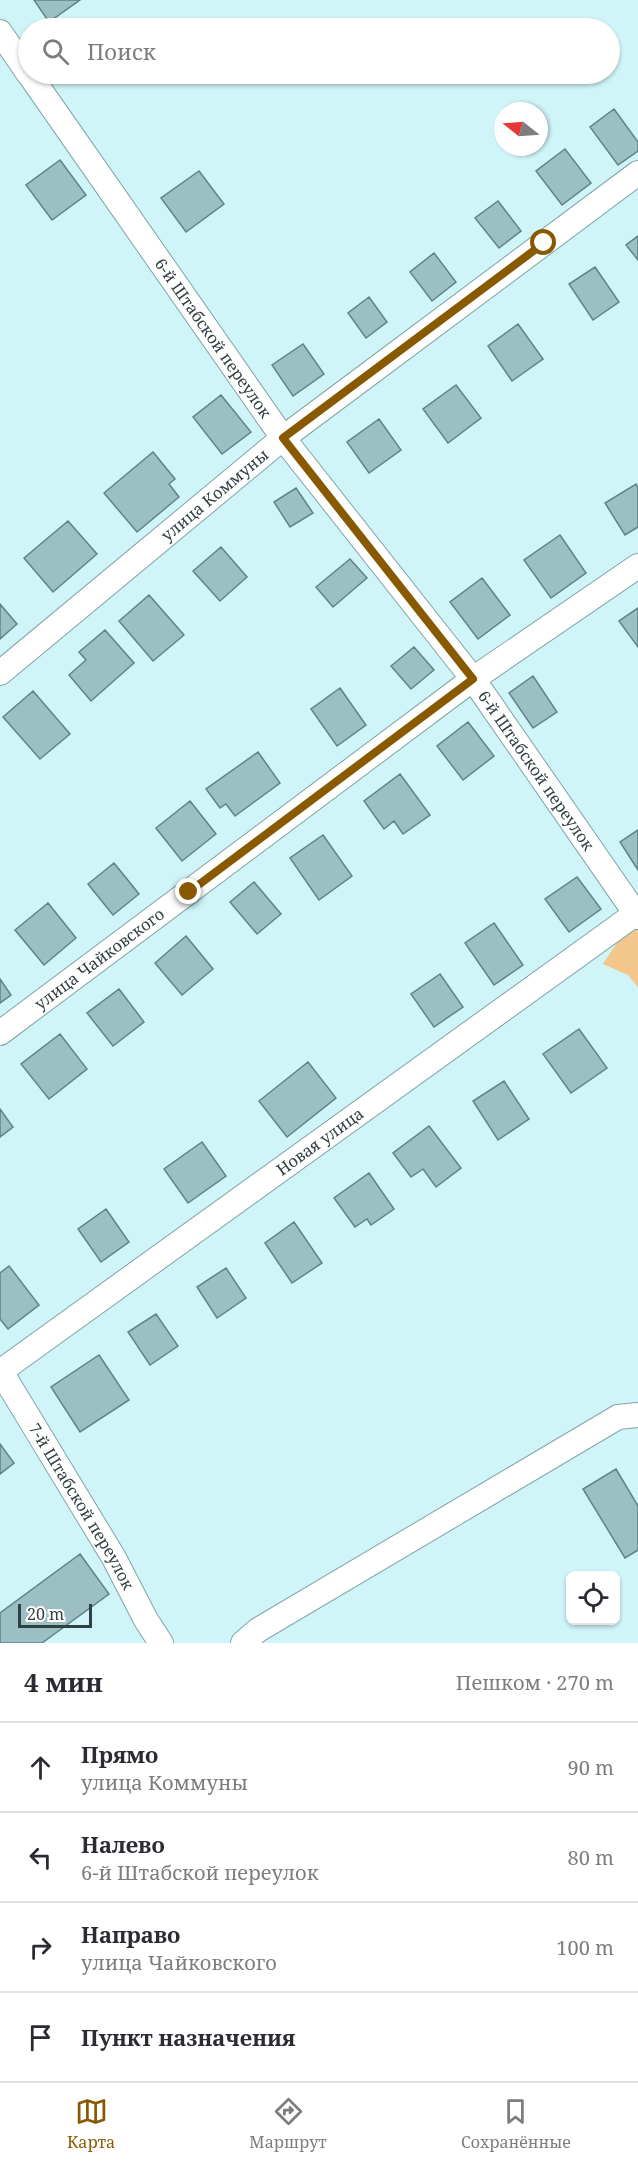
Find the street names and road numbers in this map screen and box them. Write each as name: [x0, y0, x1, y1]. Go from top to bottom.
street label: 6-й Штабской переулок: [150, 254, 277, 423]
street label: улица Коммуны: [156, 444, 273, 546]
street label: 6-й Штабской переулок: [473, 686, 600, 855]
street label: улица Чайковского: [30, 903, 169, 1014]
street label: Новая улица: [272, 1102, 368, 1180]
street label: 7-й Штабской переулок: [24, 1419, 140, 1594]

